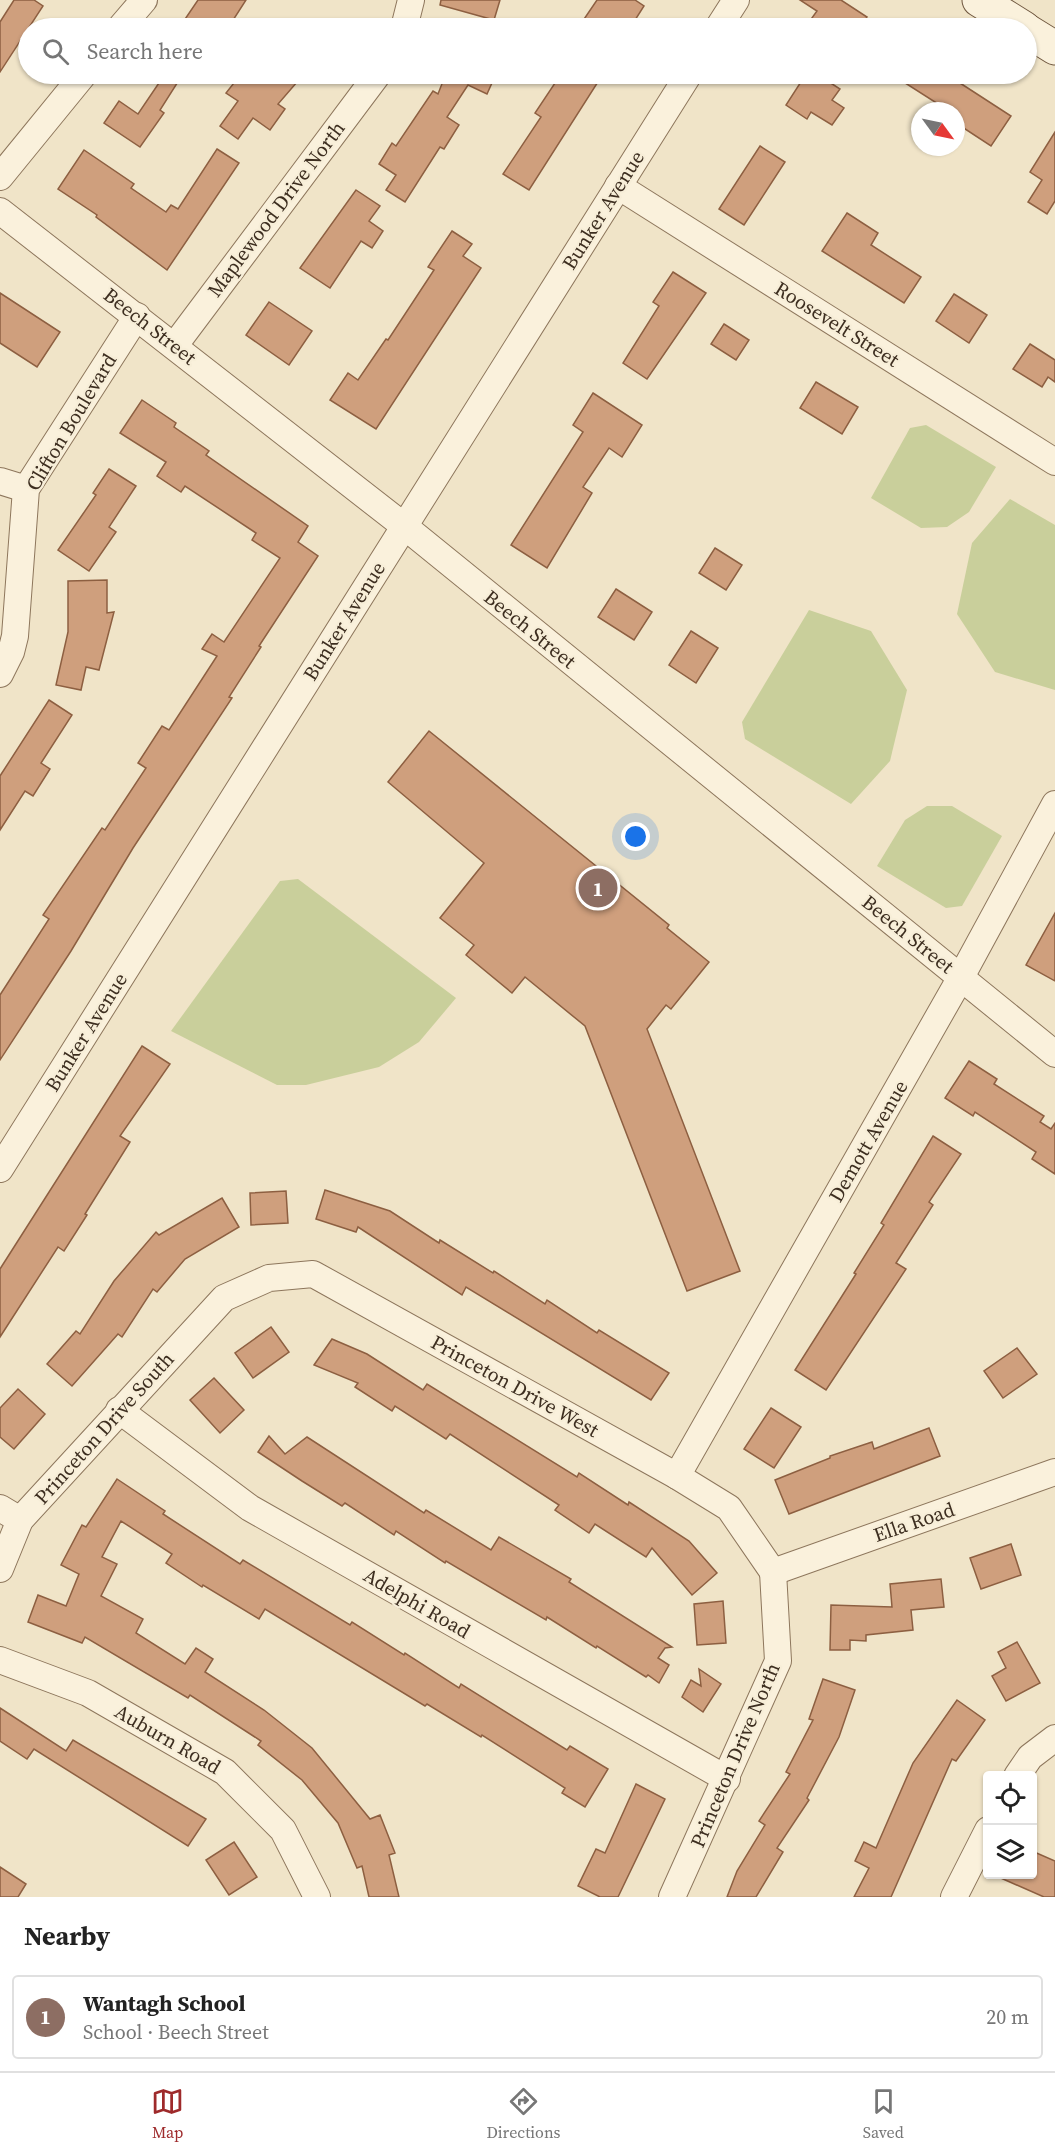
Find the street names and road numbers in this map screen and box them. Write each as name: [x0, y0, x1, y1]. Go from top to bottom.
street label: Maplewood Drive North: [201, 115, 351, 303]
street label: Bunker Avenue: [555, 145, 651, 275]
street label: Roosevelt Street: [769, 275, 905, 374]
street label: Beech Street: [98, 281, 203, 371]
street label: Clifton Boulevard: [19, 348, 123, 496]
street label: Bunker Avenue: [296, 556, 392, 686]
street label: Beech Street: [478, 583, 582, 675]
street label: Beech Street: [856, 888, 960, 980]
street label: Bunker Avenue: [38, 967, 134, 1097]
street label: Demott Avenue: [822, 1075, 914, 1207]
street label: Princeton Drive West: [426, 1328, 604, 1444]
street label: Princeton Drive South: [28, 1346, 180, 1510]
street label: Ella Road: [870, 1495, 959, 1549]
street label: Adelphi Road: [358, 1561, 476, 1645]
street label: Princeton Drive North: [683, 1658, 787, 1852]
street label: Auburn Road: [110, 1697, 227, 1781]

